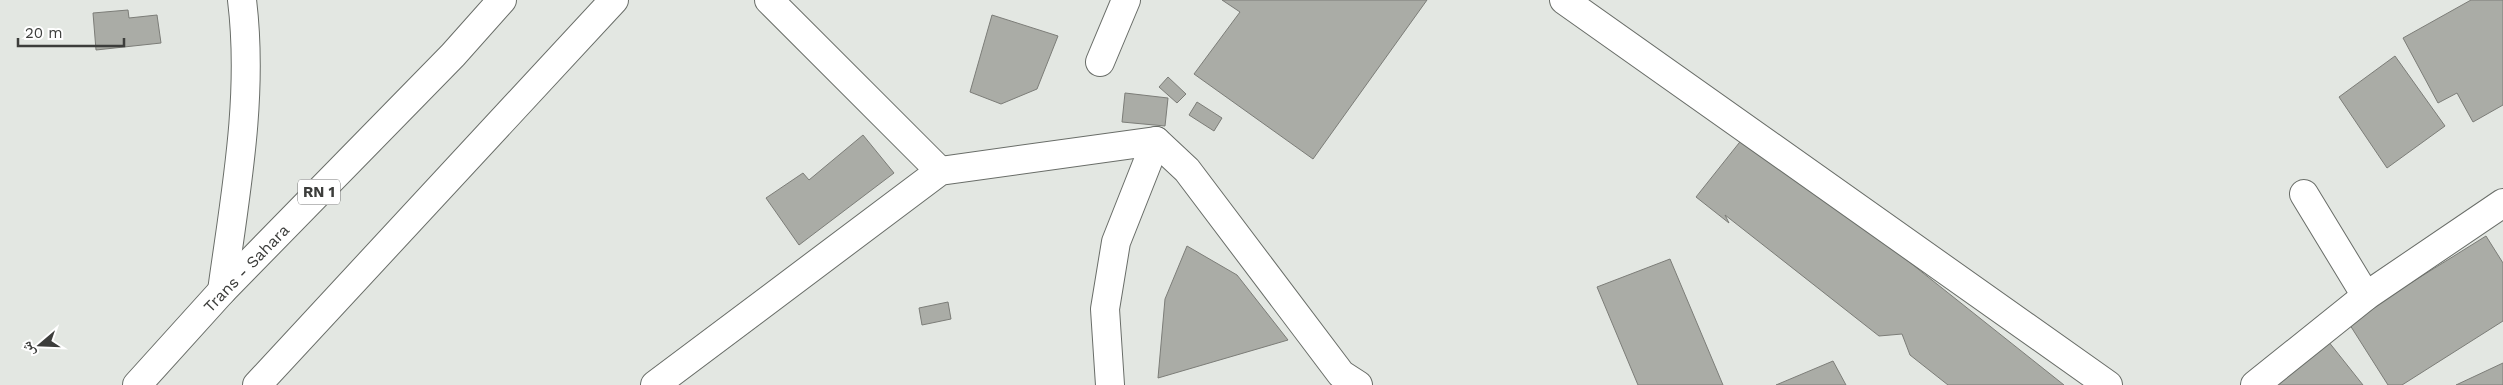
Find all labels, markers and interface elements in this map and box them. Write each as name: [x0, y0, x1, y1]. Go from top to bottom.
scale bar: [18, 15, 124, 47]
text: 20 m: [25, 24, 63, 42]
road number: RN 1: [298, 180, 340, 204]
street label: Trans - Sahara: [200, 220, 293, 316]
north arrow: [15, 320, 65, 370]
text: ش: [18, 339, 39, 359]

